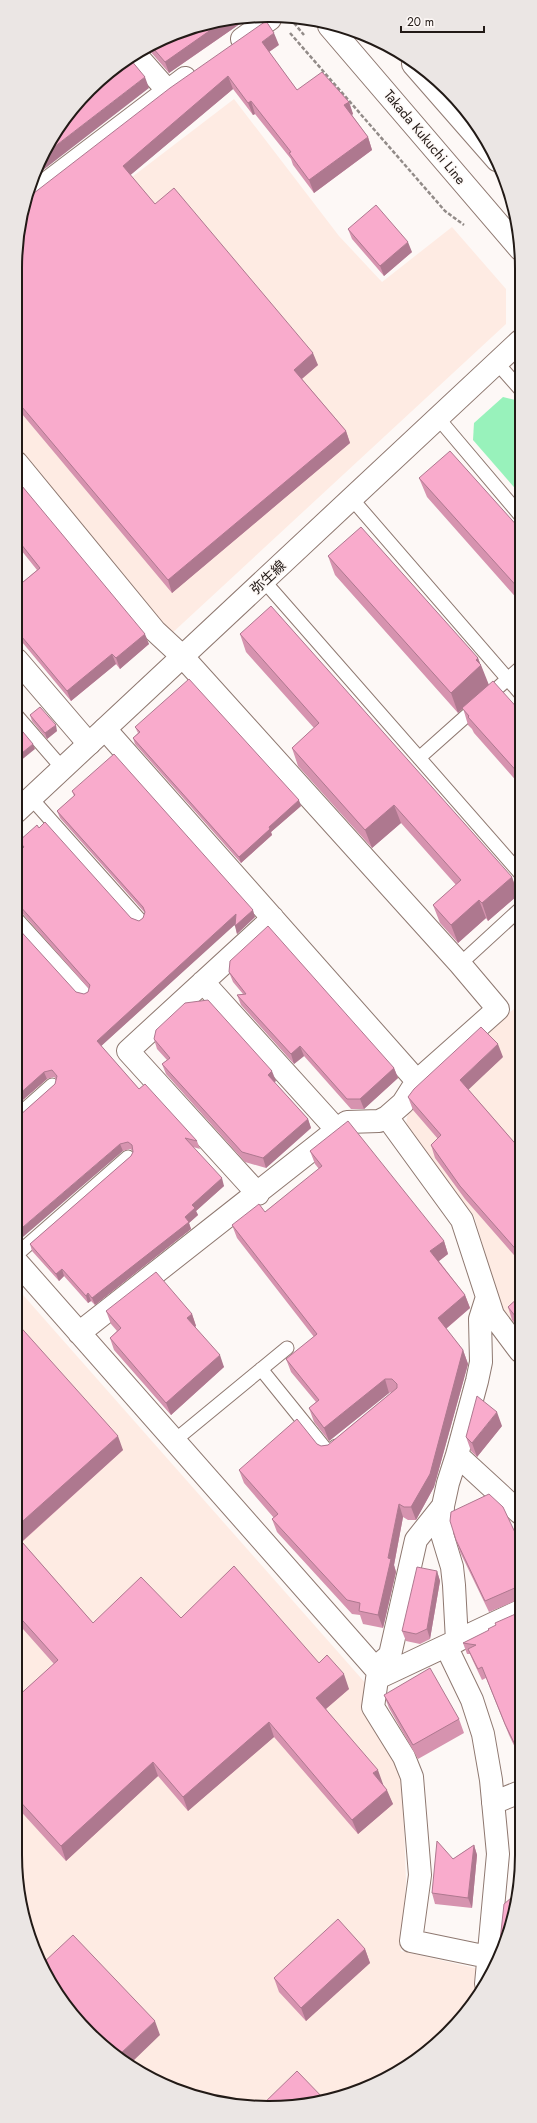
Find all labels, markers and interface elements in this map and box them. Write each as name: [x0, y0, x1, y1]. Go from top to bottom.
scale bar: [401, 8, 484, 34]
text: 20 m: [407, 13, 434, 31]
street label: Takada Kukuchi Line: [379, 85, 471, 189]
street label: 弥生線: [246, 555, 290, 599]

